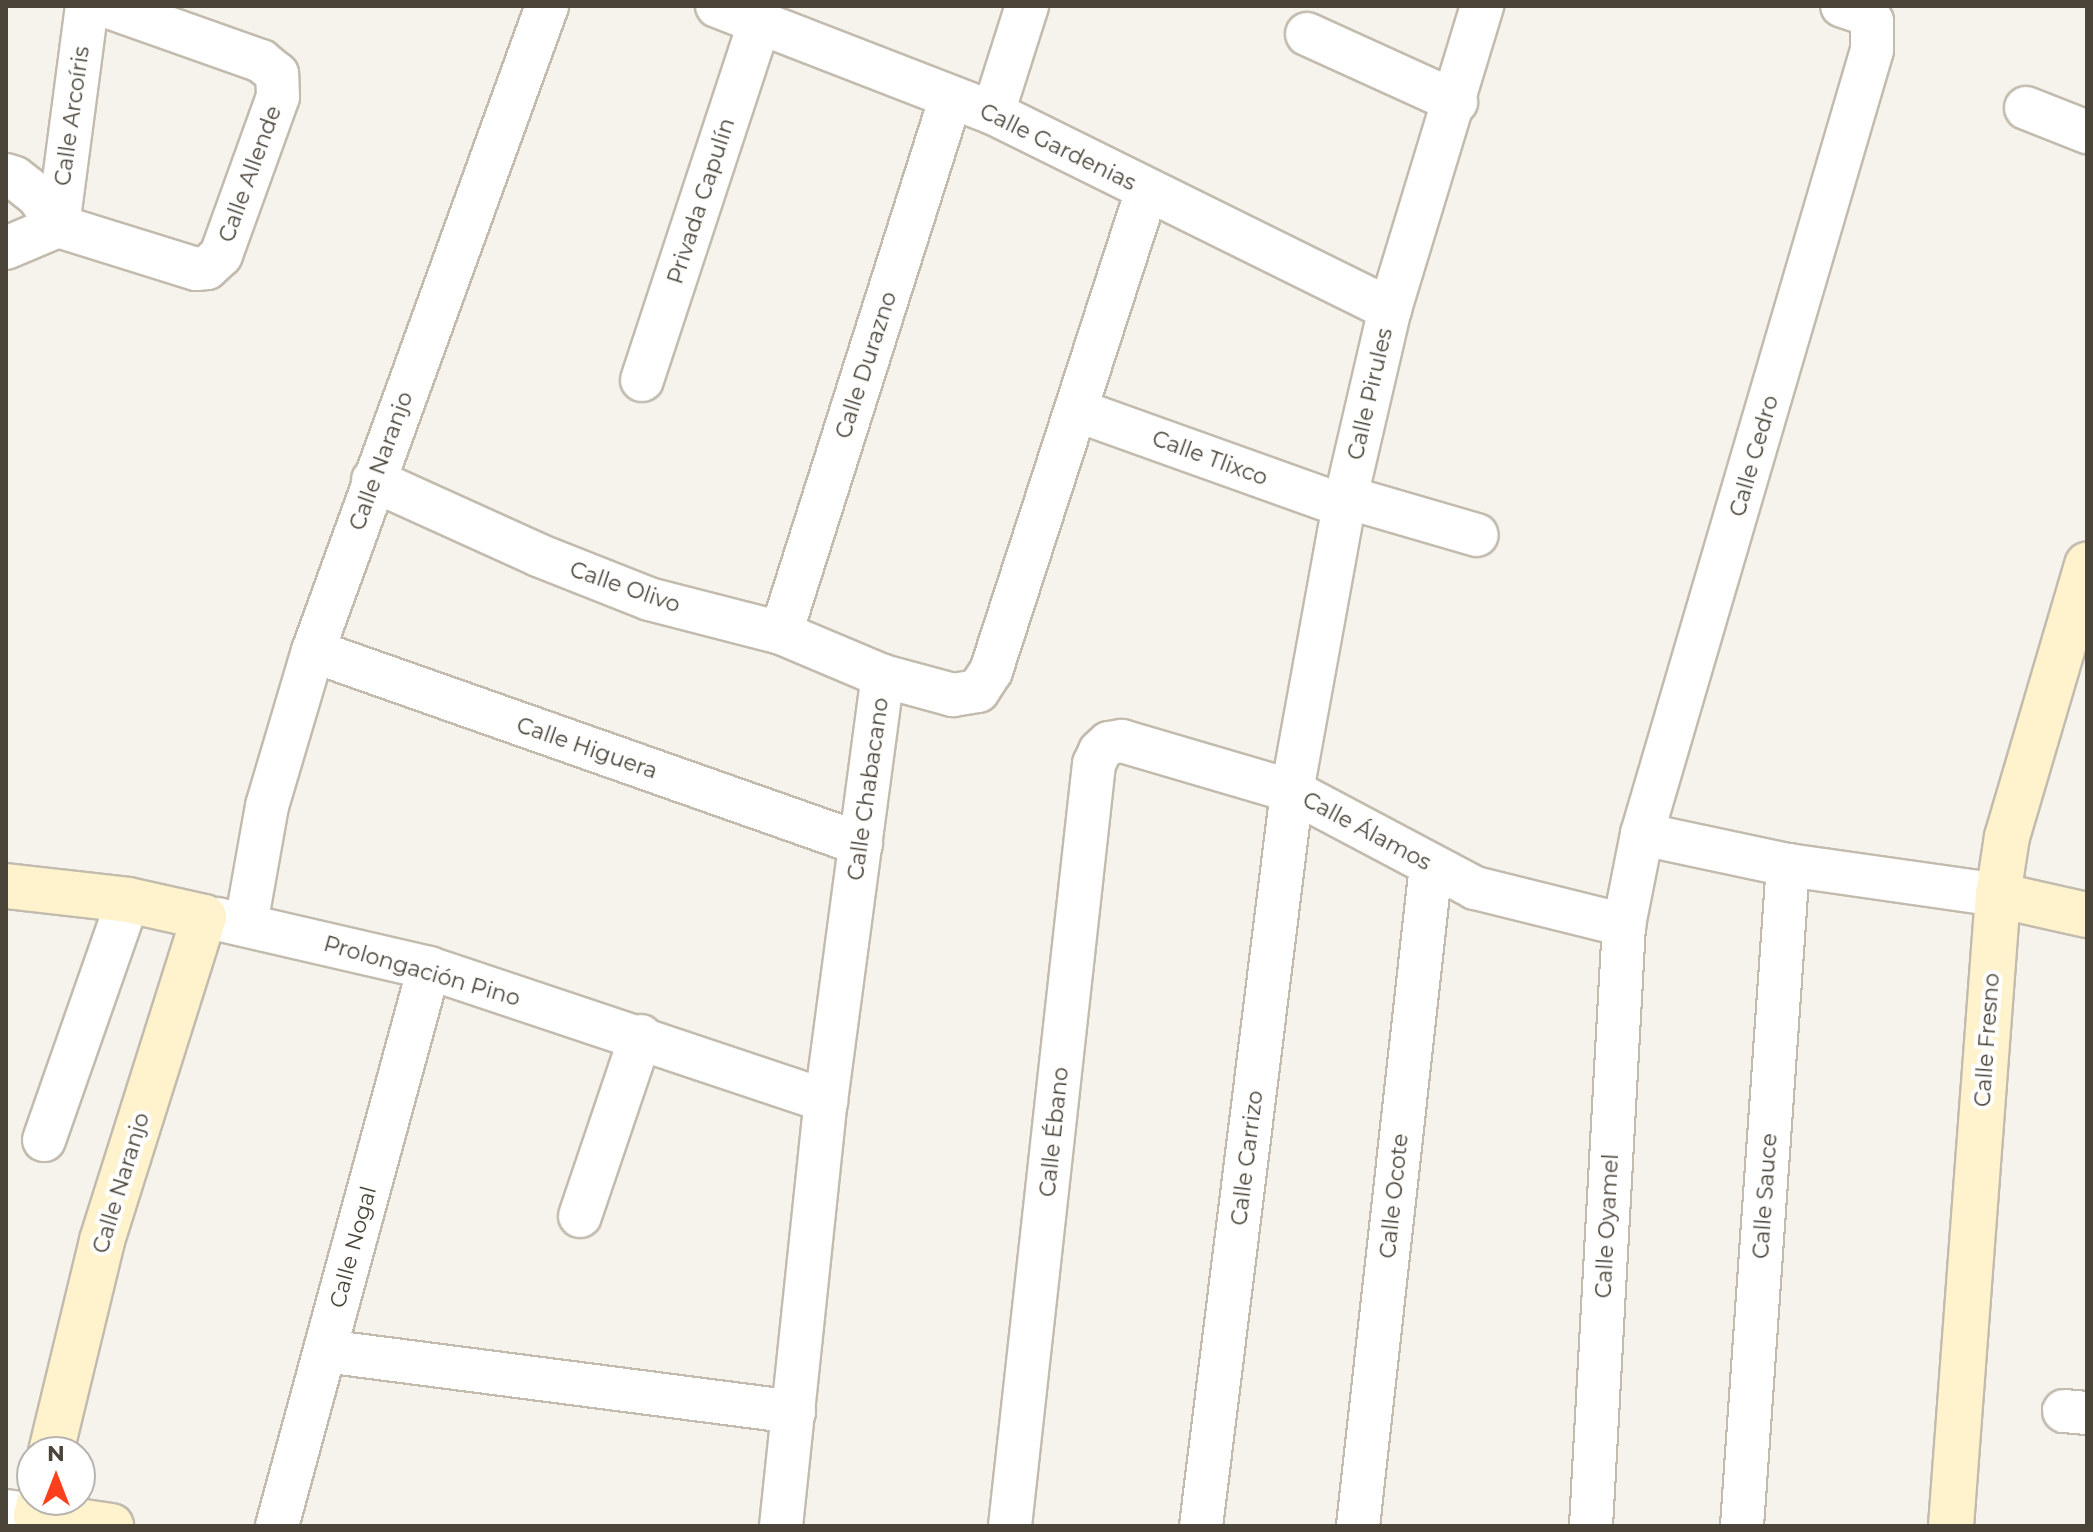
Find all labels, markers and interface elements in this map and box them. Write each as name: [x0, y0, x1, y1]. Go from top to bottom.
street label: Calle Arcoíris: [49, 44, 95, 188]
street label: Calle Gardenias: [976, 98, 1140, 196]
street label: Calle Allende: [213, 102, 287, 246]
street label: Privada Capulín: [662, 115, 740, 287]
street label: Calle Durazno: [830, 288, 902, 442]
street label: Calle Pirules: [1342, 325, 1398, 463]
street label: Calle Naranjo: [344, 388, 418, 534]
street label: Calle Cedro: [1724, 392, 1784, 520]
street label: Calle Tlixco: [1149, 425, 1271, 491]
street label: Calle Olivo: [566, 556, 684, 618]
street label: Calle Chabacano: [842, 696, 894, 882]
street label: Calle Higuera: [513, 712, 661, 784]
street label: Calle Álamos: [1298, 786, 1436, 876]
street label: Prolongación Pino: [321, 930, 523, 1012]
street label: Calle Fresno: [1969, 972, 2005, 1108]
street label: Calle Ébano: [1034, 1066, 1074, 1198]
street label: Calle Carrizo: [1226, 1089, 1268, 1227]
street label: Calle Naranjo: [87, 1109, 155, 1257]
street label: Calle Ocote: [1374, 1132, 1414, 1260]
street label: Calle Sauce: [1747, 1132, 1783, 1260]
street label: Calle Oyamel: [1590, 1153, 1624, 1299]
street label: Calle Nogal: [324, 1183, 382, 1311]
north arrow: [16, 1436, 96, 1516]
text: N: [47, 1440, 65, 1467]

